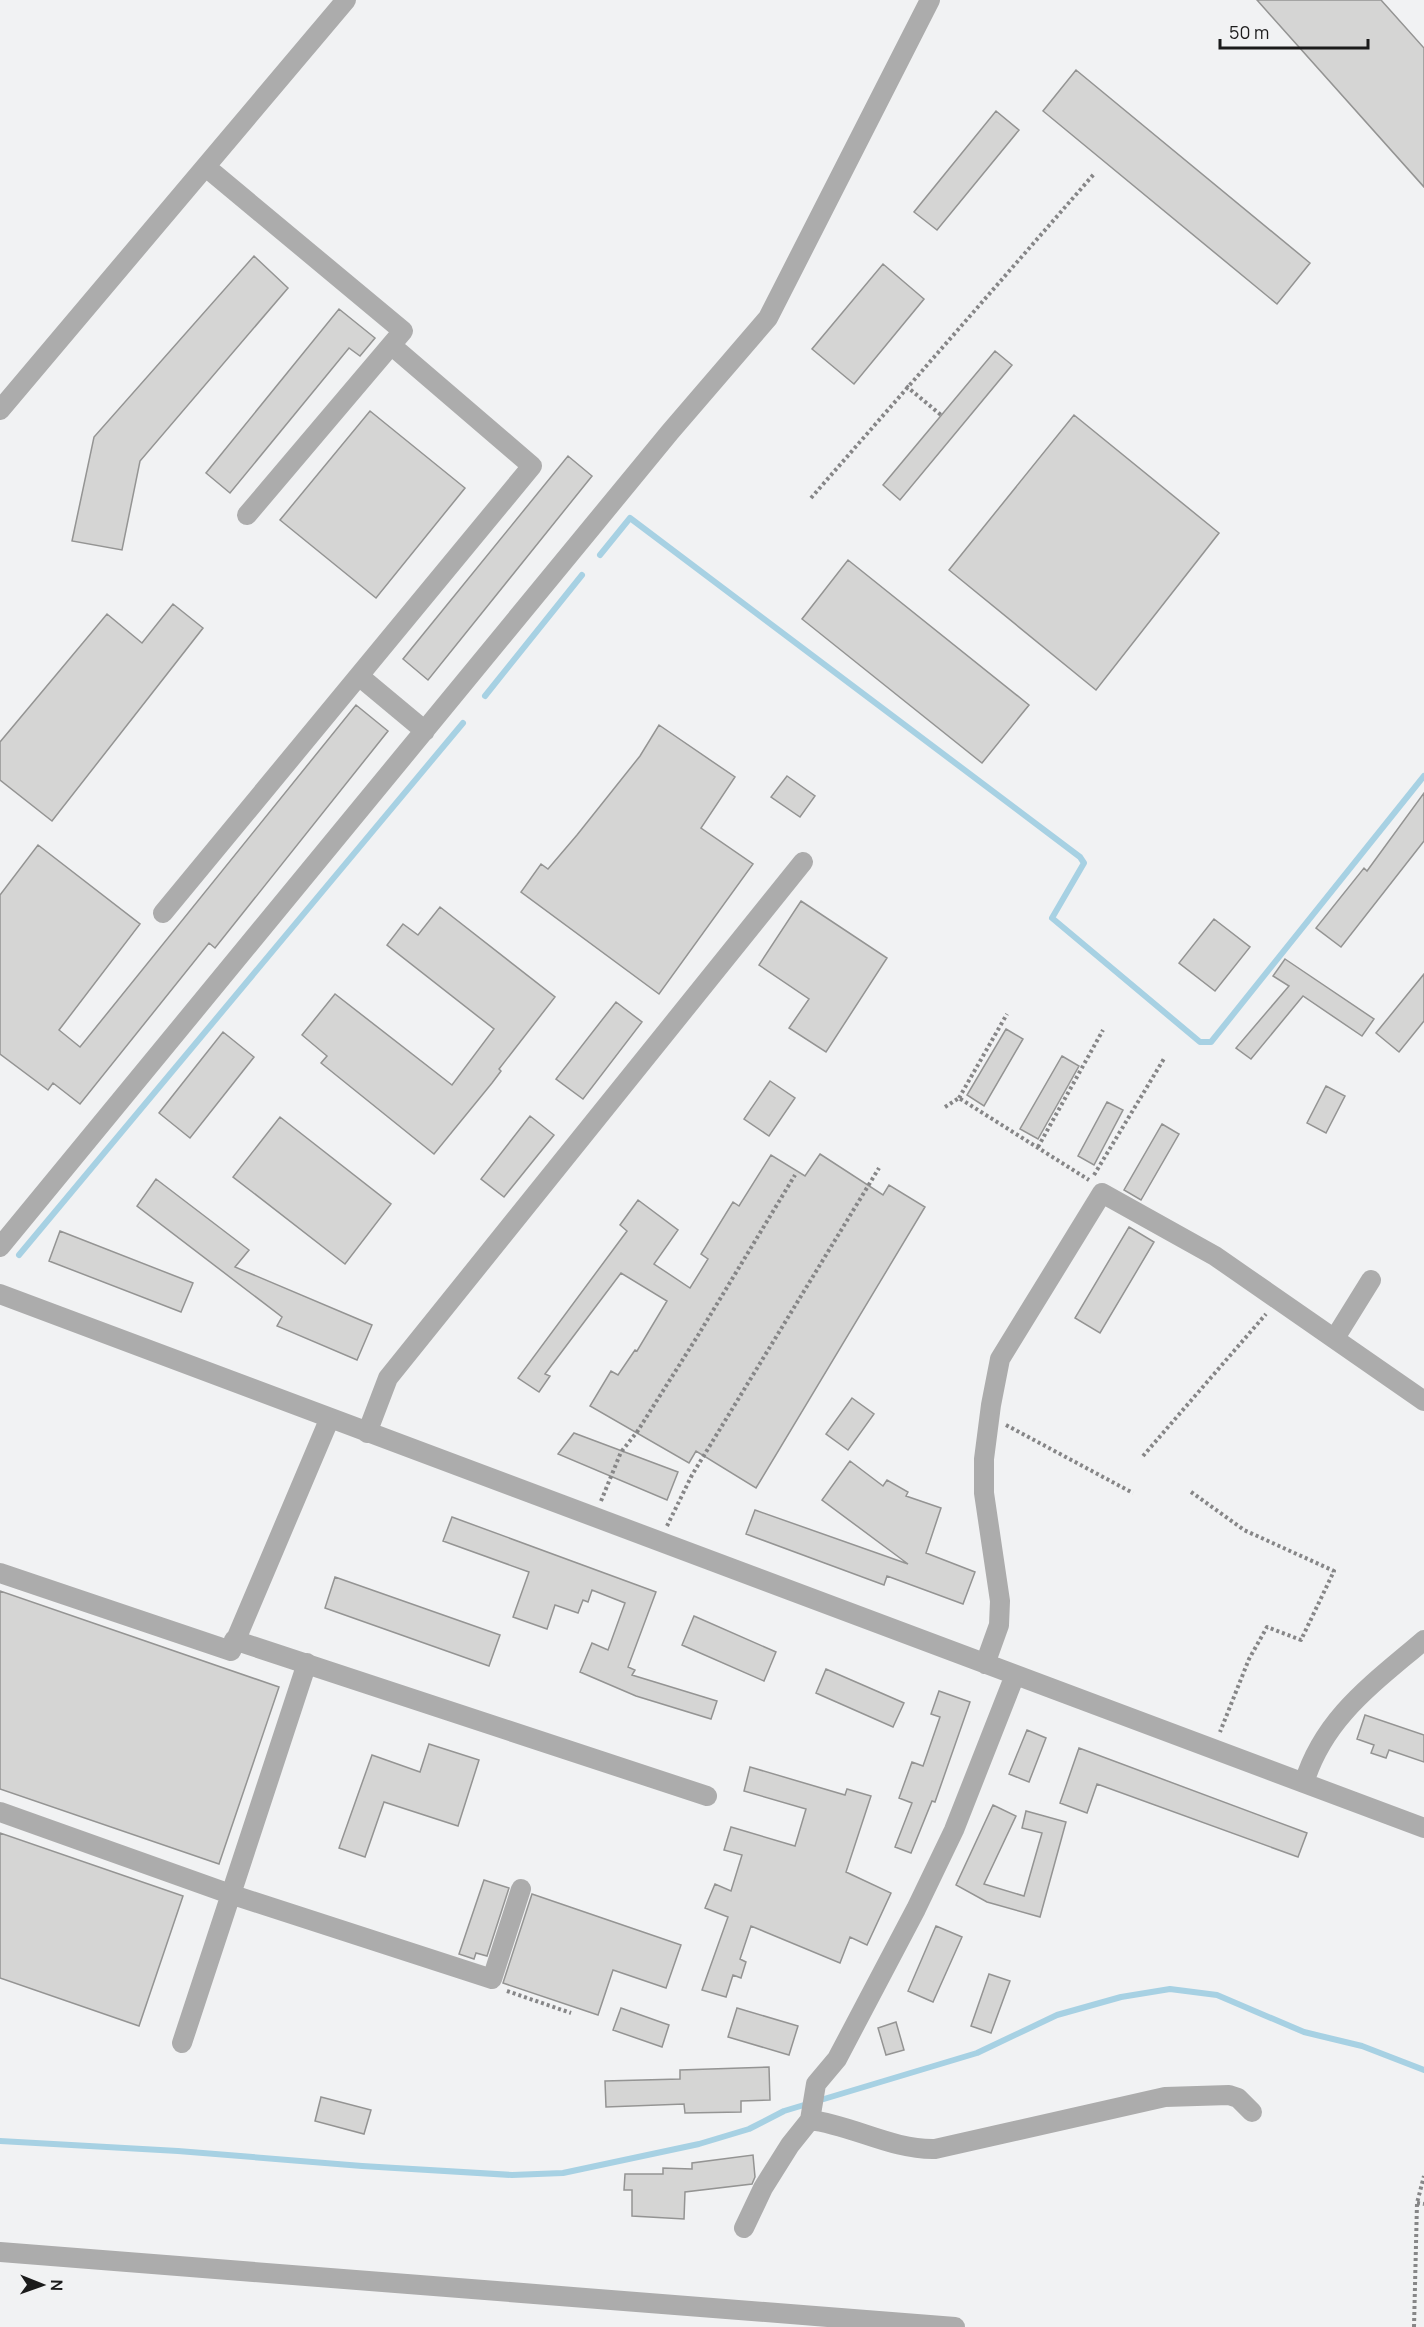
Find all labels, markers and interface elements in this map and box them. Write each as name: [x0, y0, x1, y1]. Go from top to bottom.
scale bar: [1220, 12, 1368, 50]
text: 50 m: [1229, 20, 1269, 44]
north arrow: [12, 2255, 72, 2315]
text: N: [46, 2279, 68, 2291]

